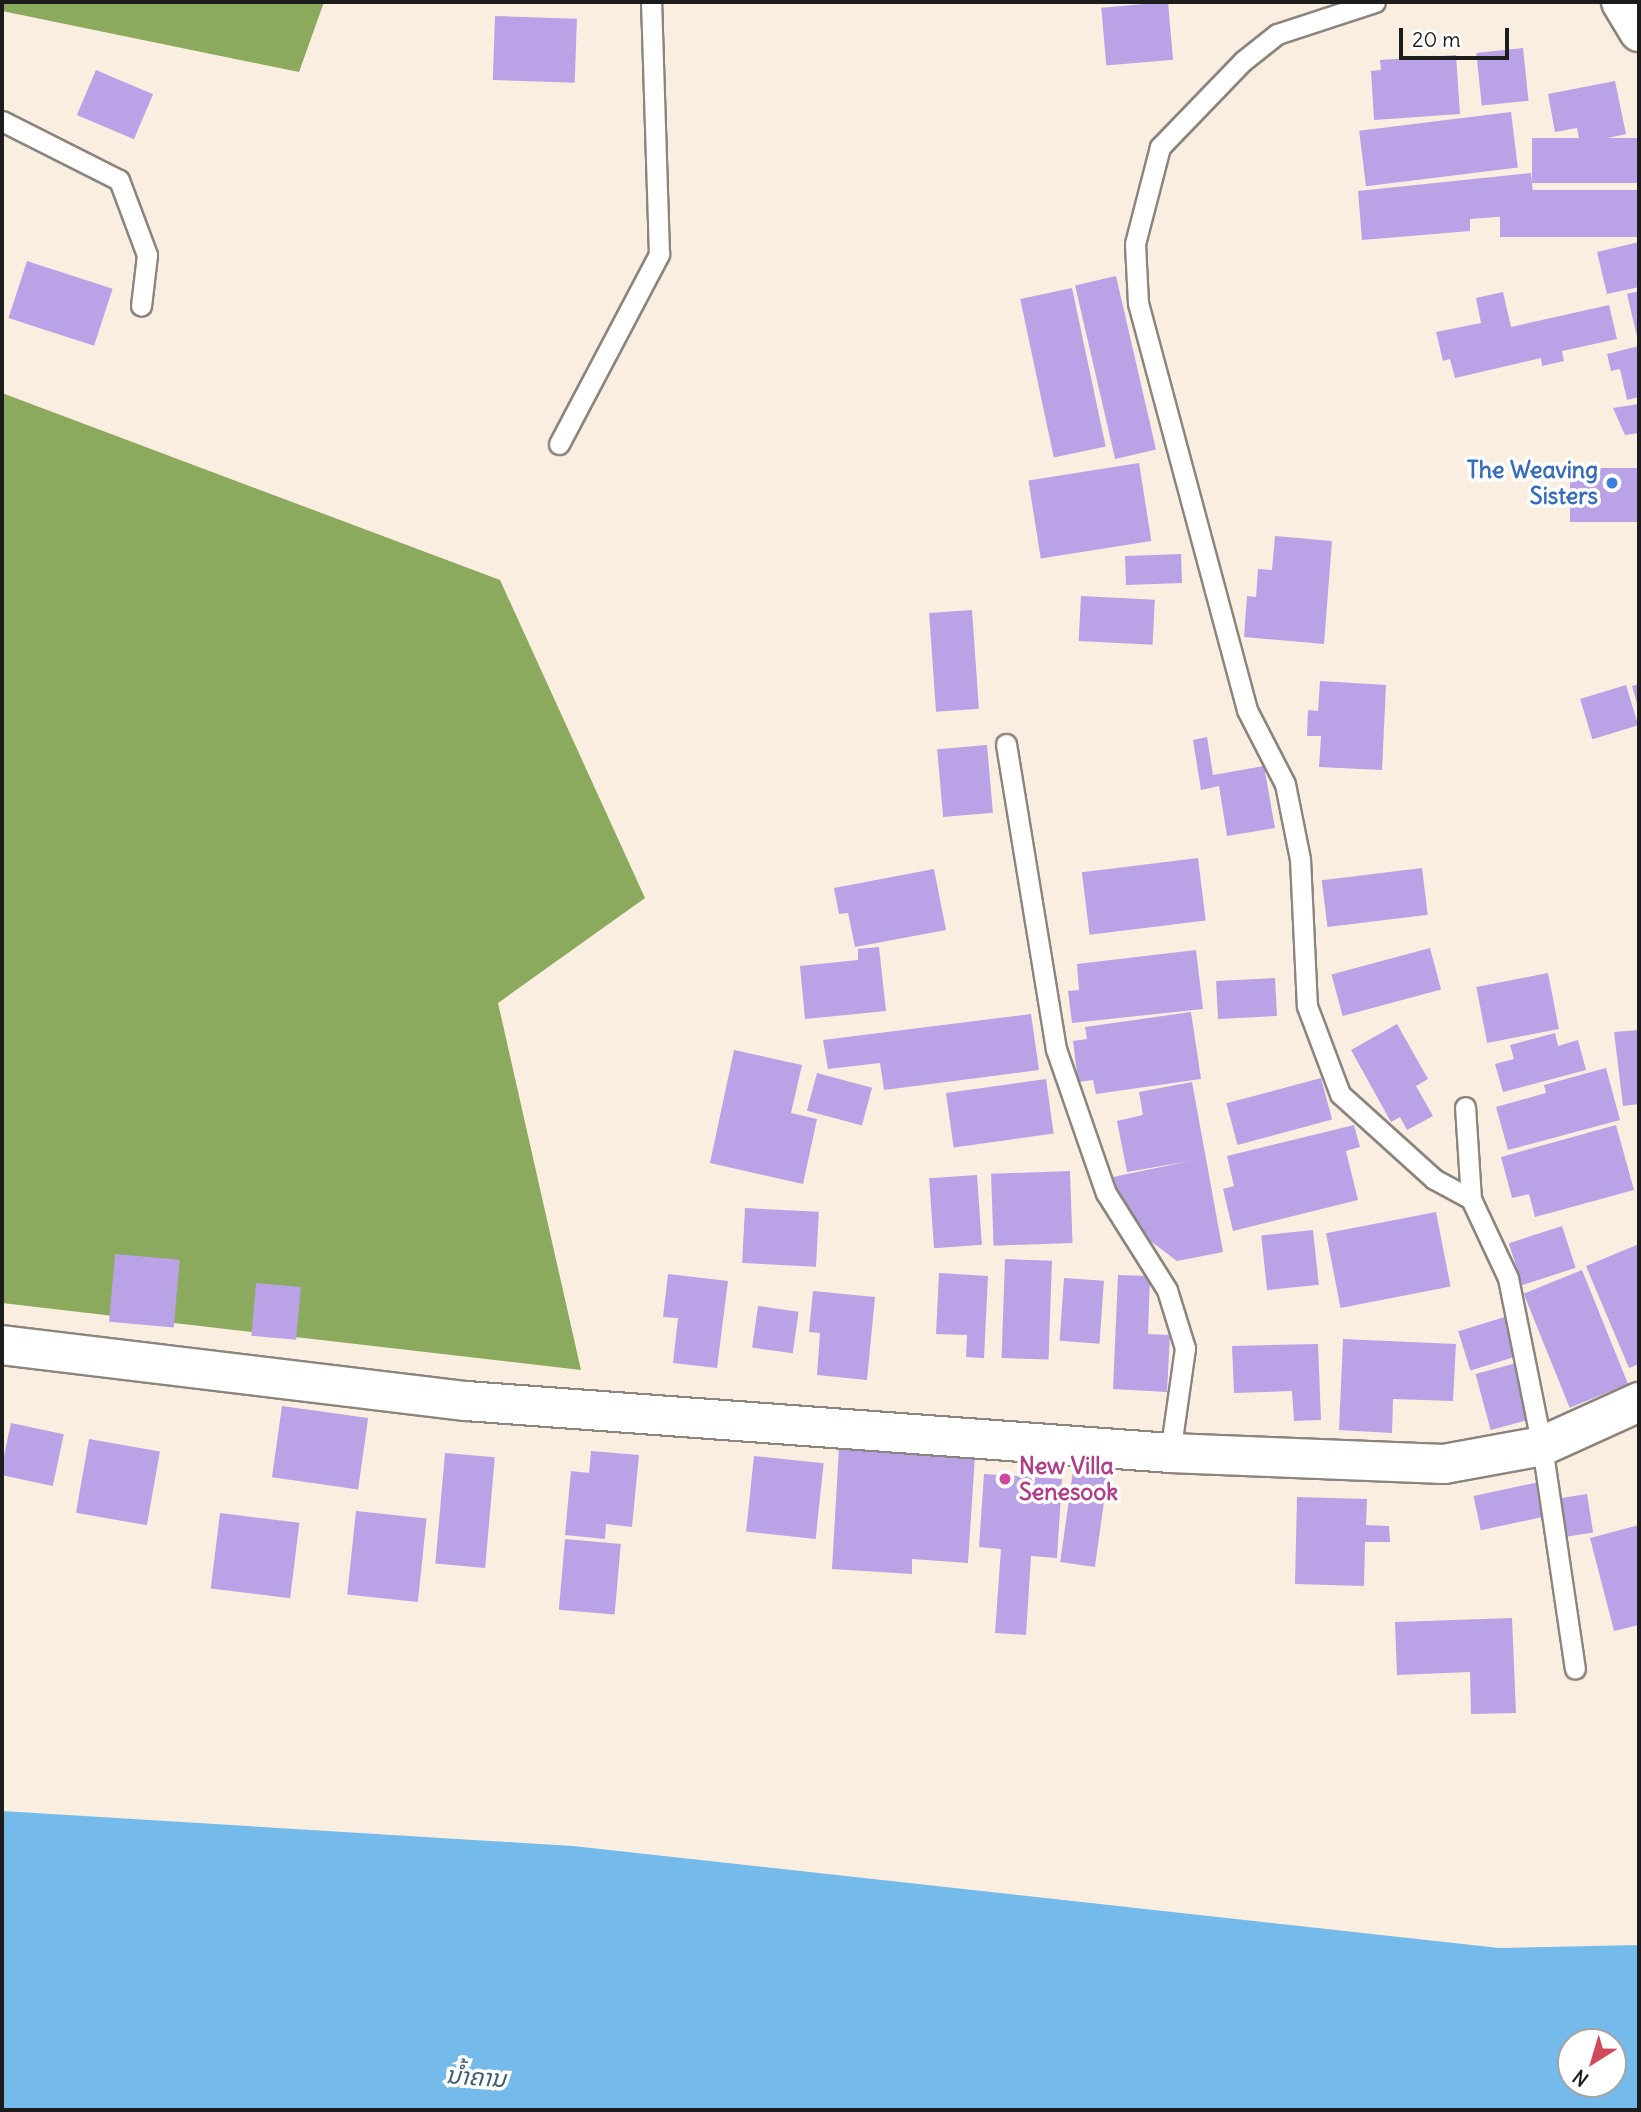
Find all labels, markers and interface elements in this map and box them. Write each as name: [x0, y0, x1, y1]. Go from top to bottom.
scale bar: [1403, 14, 1513, 58]
text: 20 m: [1412, 26, 1461, 53]
place label: The Weaving Sisters: [1467, 456, 1598, 510]
marker: The Weaving Sisters: [1604, 475, 1620, 491]
place label: New Villa Senesook: [1019, 1452, 1118, 1506]
marker: New Villa Senesook: [997, 1471, 1013, 1487]
north arrow: [1557, 2028, 1627, 2098]
water label: ນ້ຳຄານ: [445, 2061, 507, 2093]
text: N: [1568, 2065, 1593, 2092]

